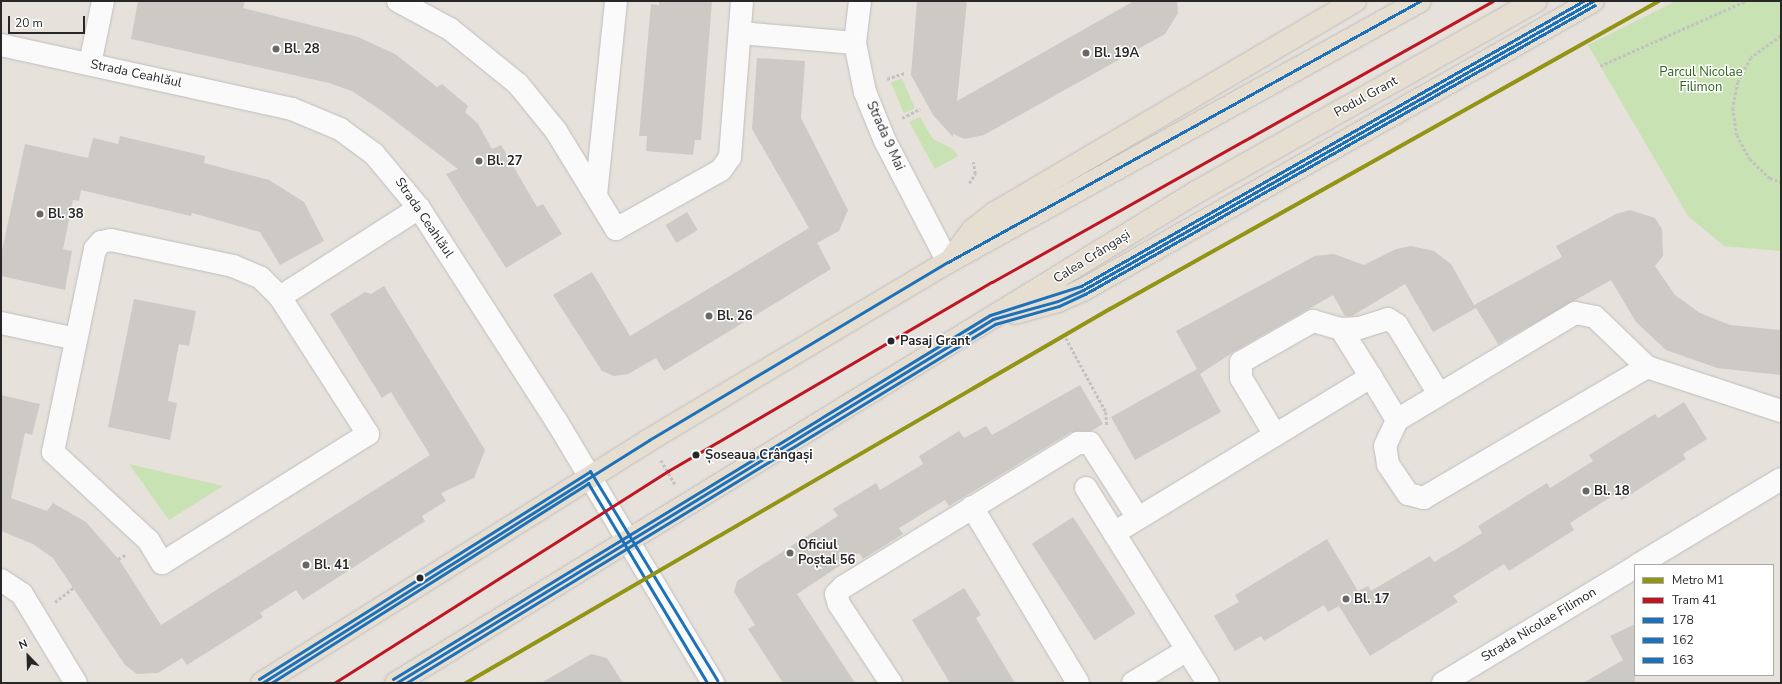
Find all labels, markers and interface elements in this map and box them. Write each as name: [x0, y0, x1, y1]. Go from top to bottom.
scale bar: [10, 8, 87, 34]
text: 20 m: [15, 15, 43, 31]
place label: Bl. 28: [284, 41, 320, 57]
marker: Bl. 28: [271, 44, 281, 54]
place label: Bl. 19A: [1094, 45, 1139, 61]
marker: Bl. 19A: [1081, 48, 1091, 58]
street label: Strada Ceahlăul: [89, 57, 183, 91]
park label: Parcul Nicolae Filimon: [1659, 65, 1743, 96]
street label: Podul Grant: [1332, 73, 1400, 121]
street label: Strada 9 Mai: [863, 99, 907, 173]
place label: Bl. 27: [487, 153, 523, 169]
marker: Bl. 27: [474, 156, 484, 166]
street label: Strada Ceahlăul: [391, 175, 457, 261]
place label: Bl. 38: [48, 206, 84, 222]
marker: Bl. 38: [35, 209, 45, 219]
street label: Calea Crângași: [1051, 227, 1133, 287]
place label: Bl. 26: [717, 308, 753, 324]
marker: Bl. 26: [704, 311, 714, 321]
place label: Pasaj Grant: [900, 333, 970, 349]
marker: Pasaj Grant: [885, 335, 897, 347]
place label: Șoseaua Crângași: [705, 447, 813, 463]
marker: Șoseaua Crângași: [690, 449, 702, 461]
place label: Bl. 18: [1594, 483, 1630, 499]
marker: Bl. 18: [1581, 486, 1591, 496]
place label: Oficiul Poștal 56: [798, 538, 855, 569]
marker: Oficiul Poștal 56: [785, 548, 795, 558]
place label: Bl. 41: [314, 557, 350, 573]
marker: Bl. 41: [301, 560, 311, 570]
legend: [1634, 564, 1774, 676]
text: Metro M1: [1672, 572, 1724, 588]
unlabelled marker: [415, 573, 425, 583]
street label: Strada Nicolae Filimon: [1479, 585, 1599, 665]
place label: Bl. 17: [1354, 591, 1390, 607]
text: Tram 41: [1672, 592, 1717, 608]
marker: Bl. 17: [1341, 594, 1351, 604]
text: 178: [1672, 612, 1694, 628]
text: 162: [1672, 632, 1694, 648]
north arrow: [8, 636, 48, 676]
text: N: [16, 636, 30, 653]
text: 163: [1672, 652, 1694, 668]

